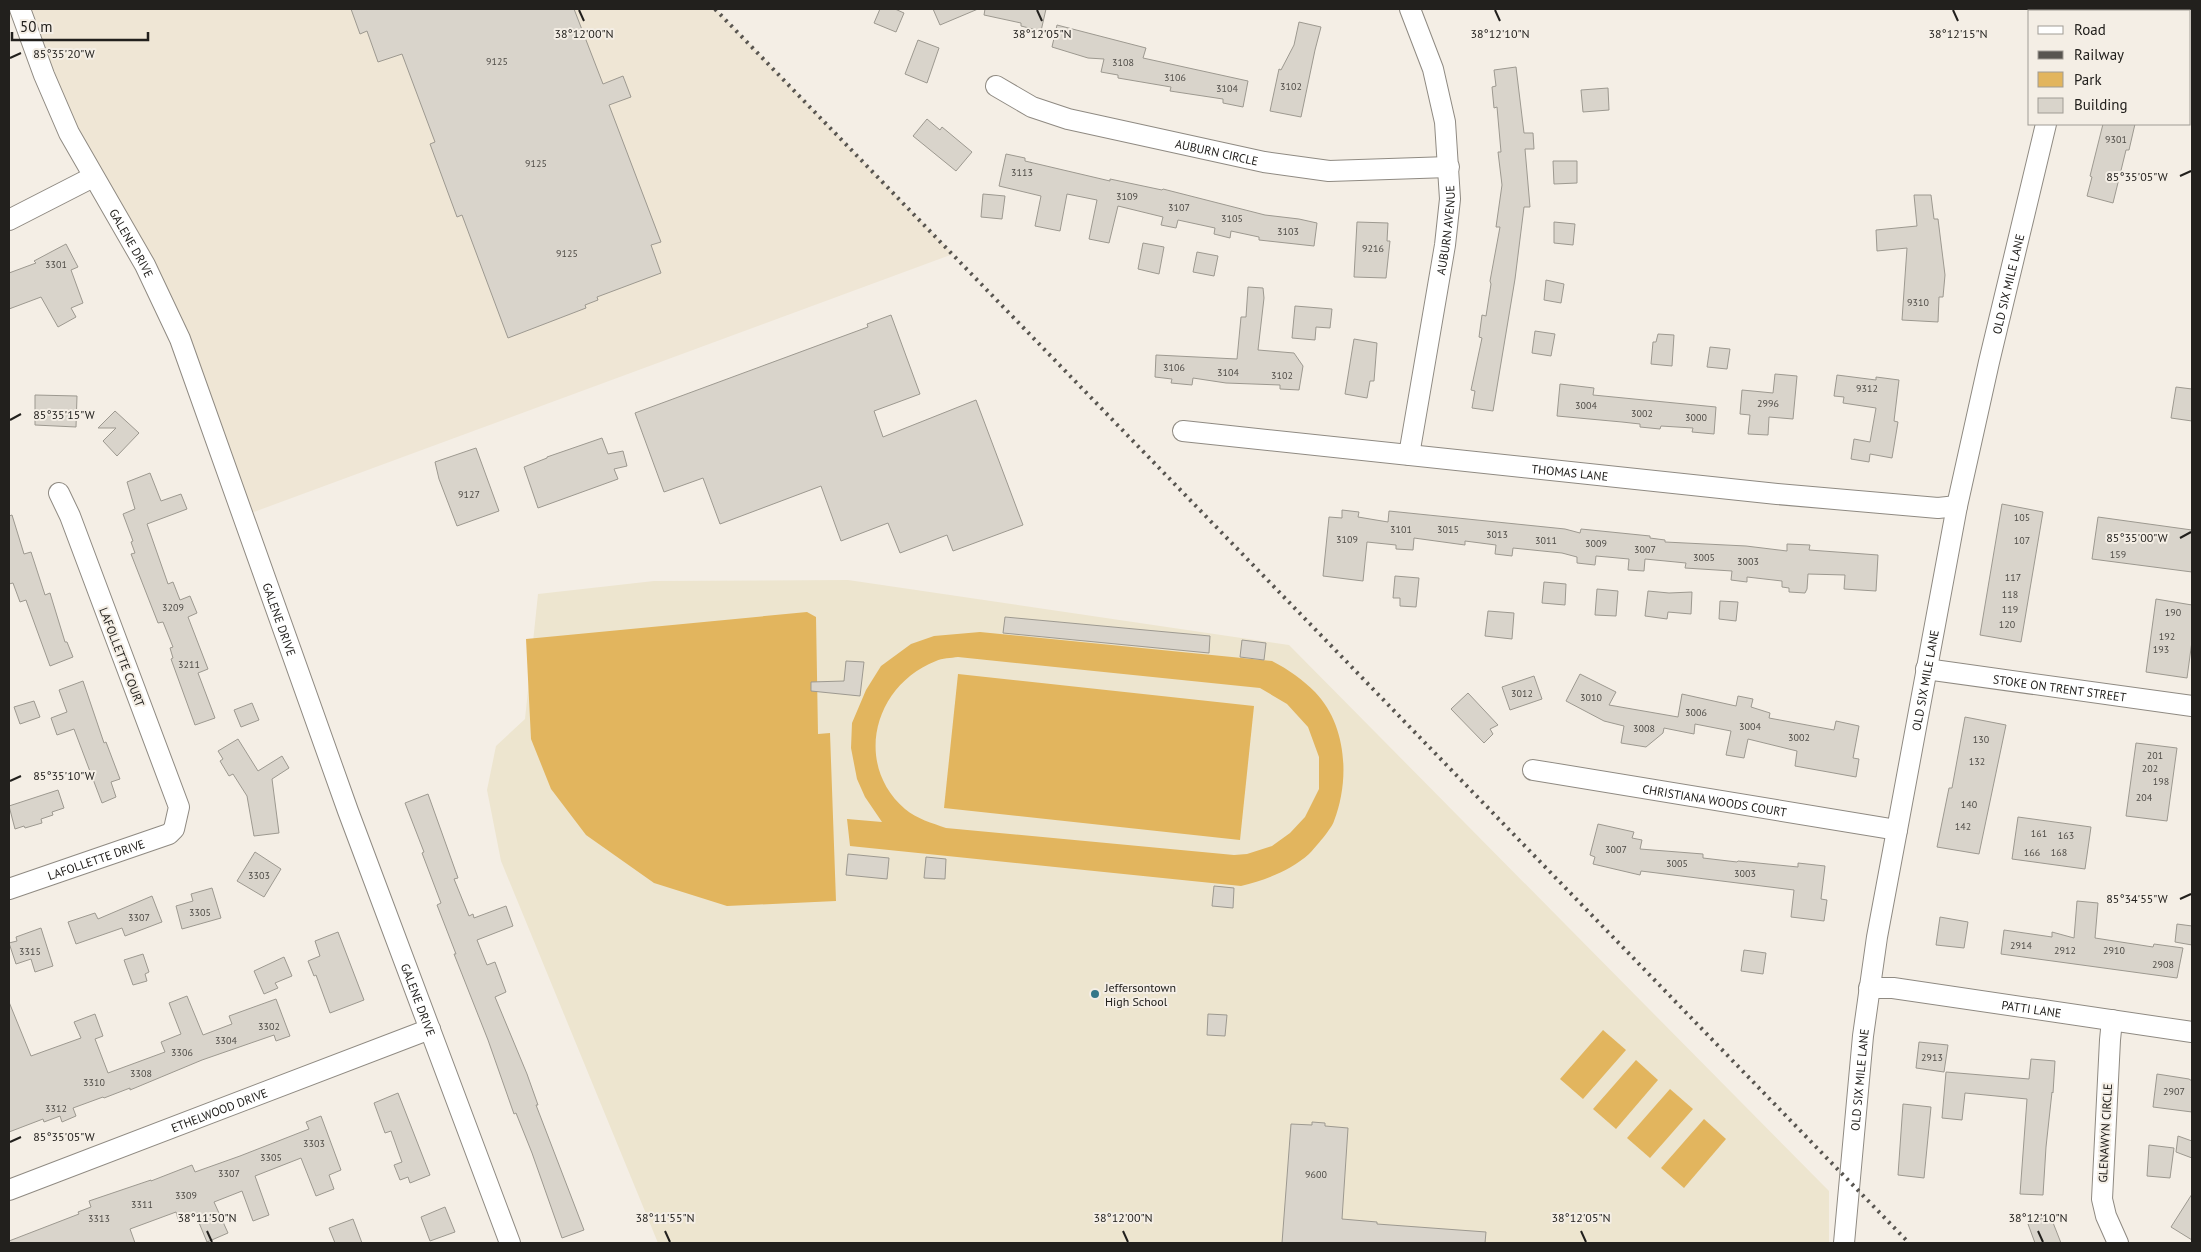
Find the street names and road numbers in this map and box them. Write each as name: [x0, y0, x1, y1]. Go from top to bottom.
street label: AUBURN CIRCLE: [1174, 135, 1260, 168]
street label: AUBURN AVENUE: [1433, 185, 1458, 276]
street label: GALENE DRIVE: [107, 206, 157, 280]
street label: OLD SIX MILE LANE: [1988, 232, 2027, 335]
street label: THOMAS LANE: [1531, 461, 1609, 484]
street label: GALENE DRIVE: [260, 581, 300, 658]
street label: LAFOLLETTE COURT: [96, 605, 148, 709]
street label: OLD SIX MILE LANE: [1908, 629, 1941, 732]
street label: STOKE ON TRENT STREET: [1992, 671, 2128, 704]
street label: CHRISTIANA WOODS COURT: [1641, 781, 1788, 819]
street label: LAFOLLETTE DRIVE: [46, 835, 146, 883]
street label: GALENE DRIVE: [398, 961, 439, 1038]
street label: PATTI LANE: [2001, 997, 2062, 1020]
street label: OLD SIX MILE LANE: [1847, 1028, 1871, 1131]
street label: GLENAWYN CIRCLE: [2095, 1083, 2115, 1183]
street label: ETHELWOOD DRIVE: [169, 1084, 269, 1135]

